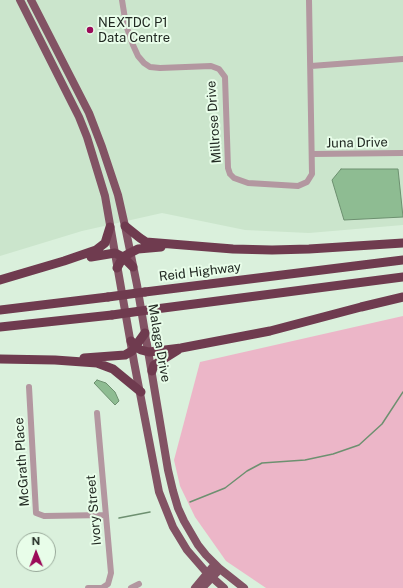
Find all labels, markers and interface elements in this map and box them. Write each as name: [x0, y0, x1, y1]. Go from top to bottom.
place label: NEXTDC P1 Data Centre: [98, 15, 170, 46]
marker: NEXTDC P1 Data Centre: [85, 25, 95, 35]
street label: Millrose Drive: [203, 80, 225, 164]
street label: Juna Drive: [326, 135, 388, 151]
street label: Reid Highway: [158, 259, 242, 285]
street label: Malaga Drive: [144, 303, 174, 383]
street label: McGrath Place: [11, 417, 33, 507]
street label: Ivory Street: [83, 474, 105, 546]
north arrow: [16, 532, 56, 572]
text: N: [31, 535, 40, 547]

